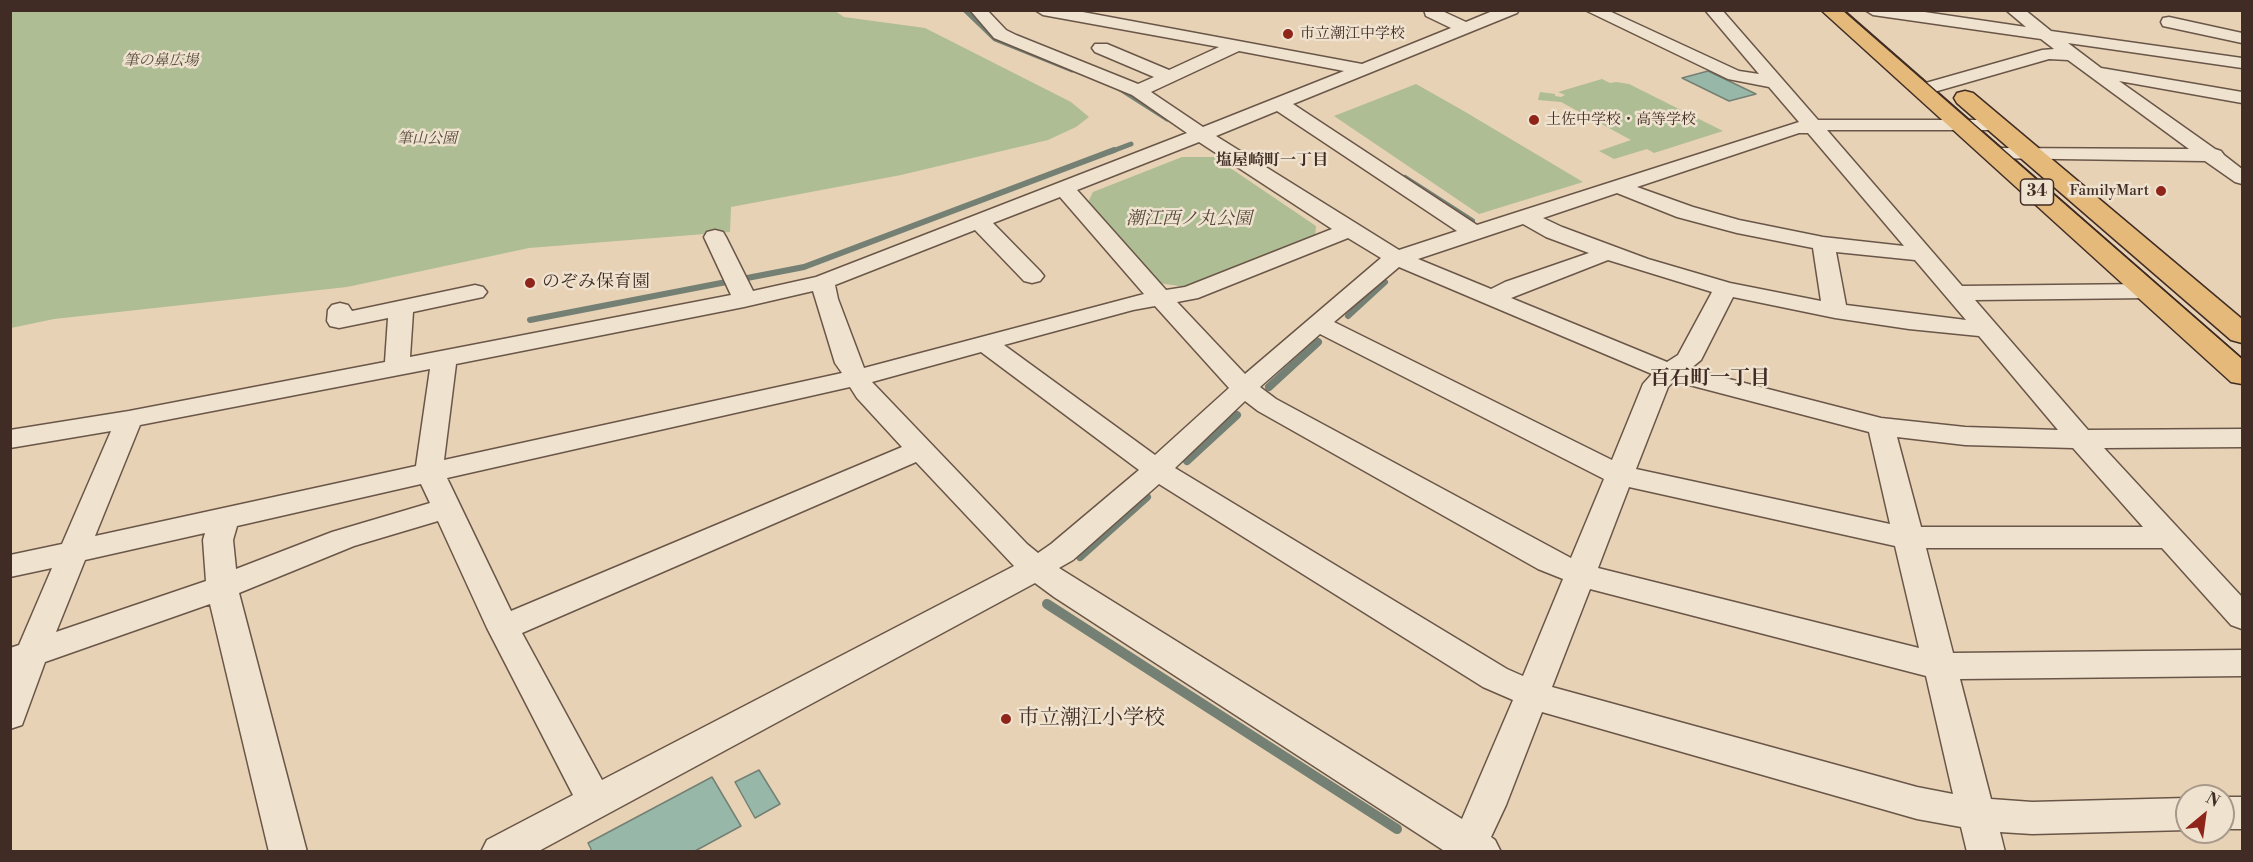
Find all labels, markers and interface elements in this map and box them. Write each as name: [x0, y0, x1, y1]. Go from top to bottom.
place label: 市立潮江中学校: [1300, 25, 1405, 43]
marker: 市立潮江中学校: [1281, 27, 1295, 41]
park label: 筆の鼻広場: [124, 52, 198, 70]
place label: 土佐中学校・高等学校: [1546, 111, 1696, 129]
marker: 土佐中学校・高等学校: [1527, 113, 1541, 127]
park label: 筆山公園: [397, 130, 457, 148]
district label: 塩屋崎町一丁目: [1216, 151, 1328, 171]
road number: 34: [2020, 179, 2054, 205]
place label: FamilyMart: [2070, 182, 2149, 200]
marker: FamilyMart: [2154, 184, 2168, 198]
park label: 潮江西ノ丸公園: [1126, 209, 1252, 231]
place label: のぞみ保育園: [542, 272, 650, 294]
marker: のぞみ保育園: [523, 276, 537, 290]
district label: 百石町一丁目: [1650, 367, 1770, 391]
place label: 市立潮江小学校: [1018, 706, 1165, 732]
marker: 市立潮江小学校: [999, 712, 1013, 726]
north arrow: [2175, 784, 2235, 844]
text: N: [2202, 788, 2223, 812]

